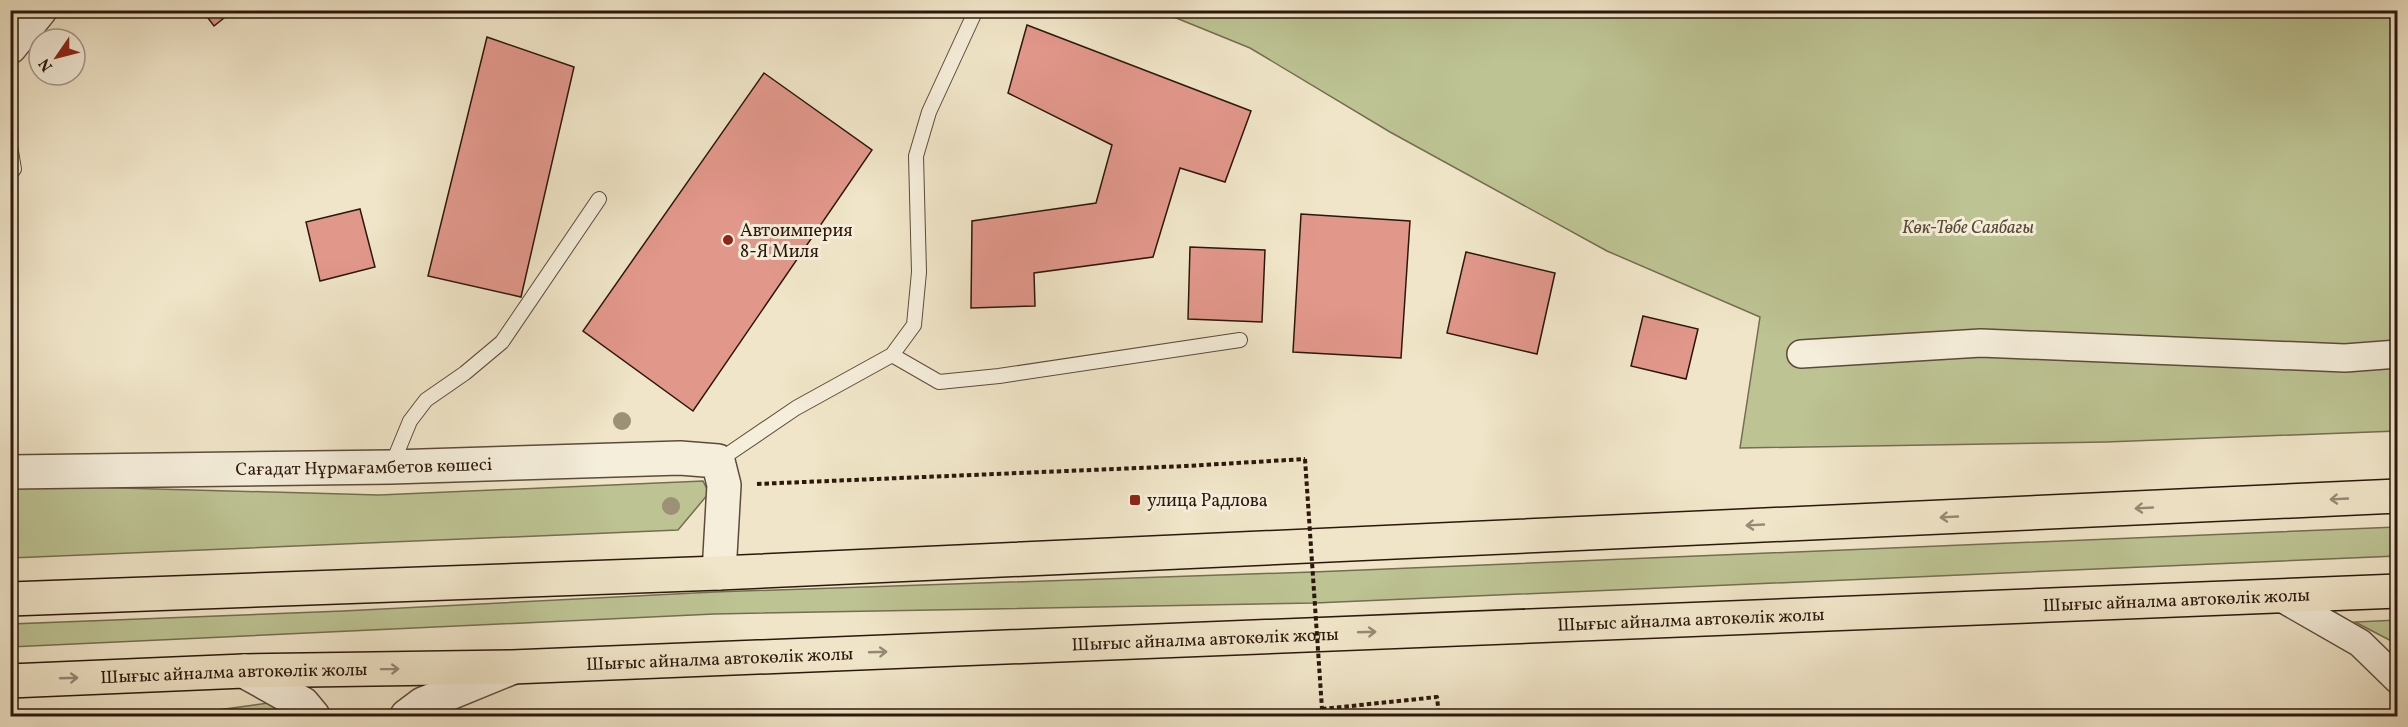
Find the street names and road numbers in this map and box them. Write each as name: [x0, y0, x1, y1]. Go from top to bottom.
street label: Сағадат Нұрмағамбетов көшесі: [235, 453, 493, 483]
street label: Шығыс айналма автокөлік жолы: [2042, 584, 2311, 619]
street label: Шығыс айналма автокөлік жолы: [1557, 603, 1825, 639]
street label: Шығыс айналма автокөлік жолы: [1071, 623, 1340, 658]
street label: Шығыс айналма автокөлік жолы: [586, 642, 854, 678]
street label: Шығыс айналма автокөлік жолы: [100, 658, 368, 691]

